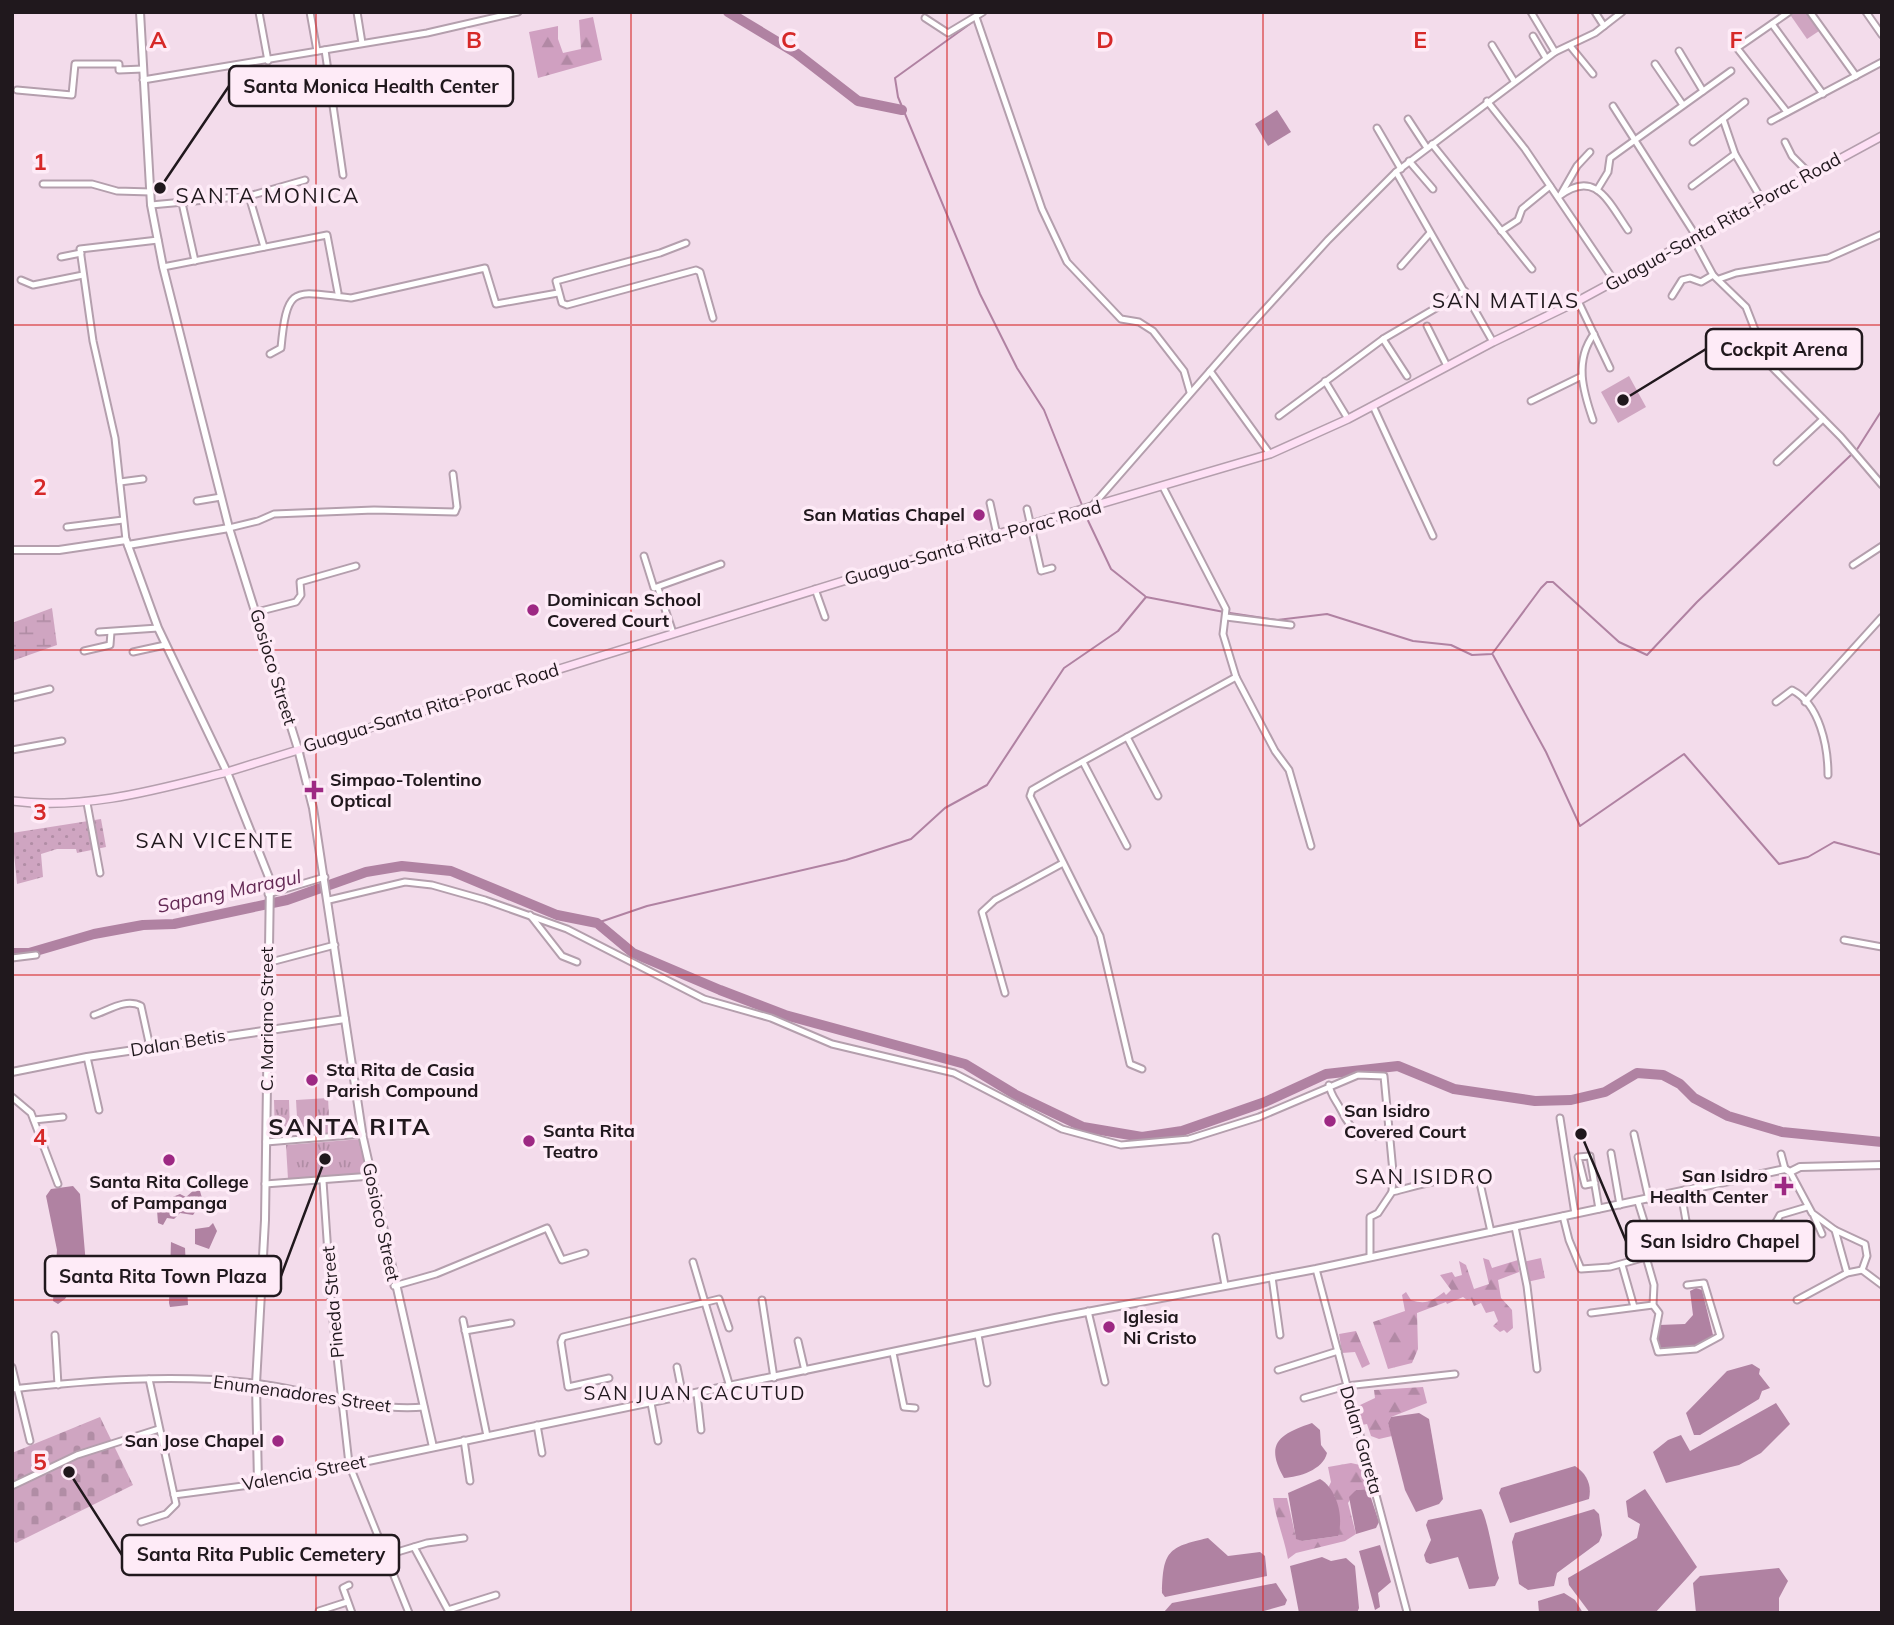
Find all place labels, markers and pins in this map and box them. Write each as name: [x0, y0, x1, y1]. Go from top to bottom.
callout: Santa Monica Health Center: [229, 66, 513, 106]
callout: Cockpit Arena: [1706, 329, 1862, 369]
place label: San Matias Chapel: [803, 503, 965, 526]
marker: San Matias Chapel: [971, 507, 987, 523]
place label: Dominican School Covered Court: [547, 588, 701, 632]
marker: Dominican School Covered Court: [525, 602, 541, 618]
place label: Simpao-Tolentino Optical: [330, 768, 482, 812]
marker: Simpao-Tolentino Optical: [304, 780, 324, 800]
place label: Sta Rita de Casia Parish Compound: [326, 1058, 478, 1102]
marker: Sta Rita de Casia Parish Compound: [304, 1072, 320, 1088]
place label: San Isidro Covered Court: [1344, 1099, 1466, 1143]
marker: San Isidro Covered Court: [1322, 1113, 1338, 1129]
place label: Santa Rita Teatro: [543, 1119, 635, 1163]
marker: Santa Rita Teatro: [521, 1133, 537, 1149]
marker: Santa Rita College of Pampanga: [161, 1152, 177, 1168]
place label: San Isidro Health Center: [1650, 1164, 1769, 1208]
place label: Santa Rita College of Pampanga: [89, 1170, 249, 1214]
marker: San Isidro Health Center: [1774, 1176, 1794, 1196]
callout: San Isidro Chapel: [1626, 1221, 1814, 1261]
callout: Santa Rita Town Plaza: [45, 1256, 281, 1296]
place label: Iglesia Ni Cristo: [1123, 1305, 1197, 1349]
marker: Iglesia Ni Cristo: [1101, 1319, 1117, 1335]
place label: San Jose Chapel: [124, 1429, 264, 1452]
marker: San Jose Chapel: [270, 1433, 286, 1449]
callout: Santa Rita Public Cemetery: [122, 1535, 399, 1575]

